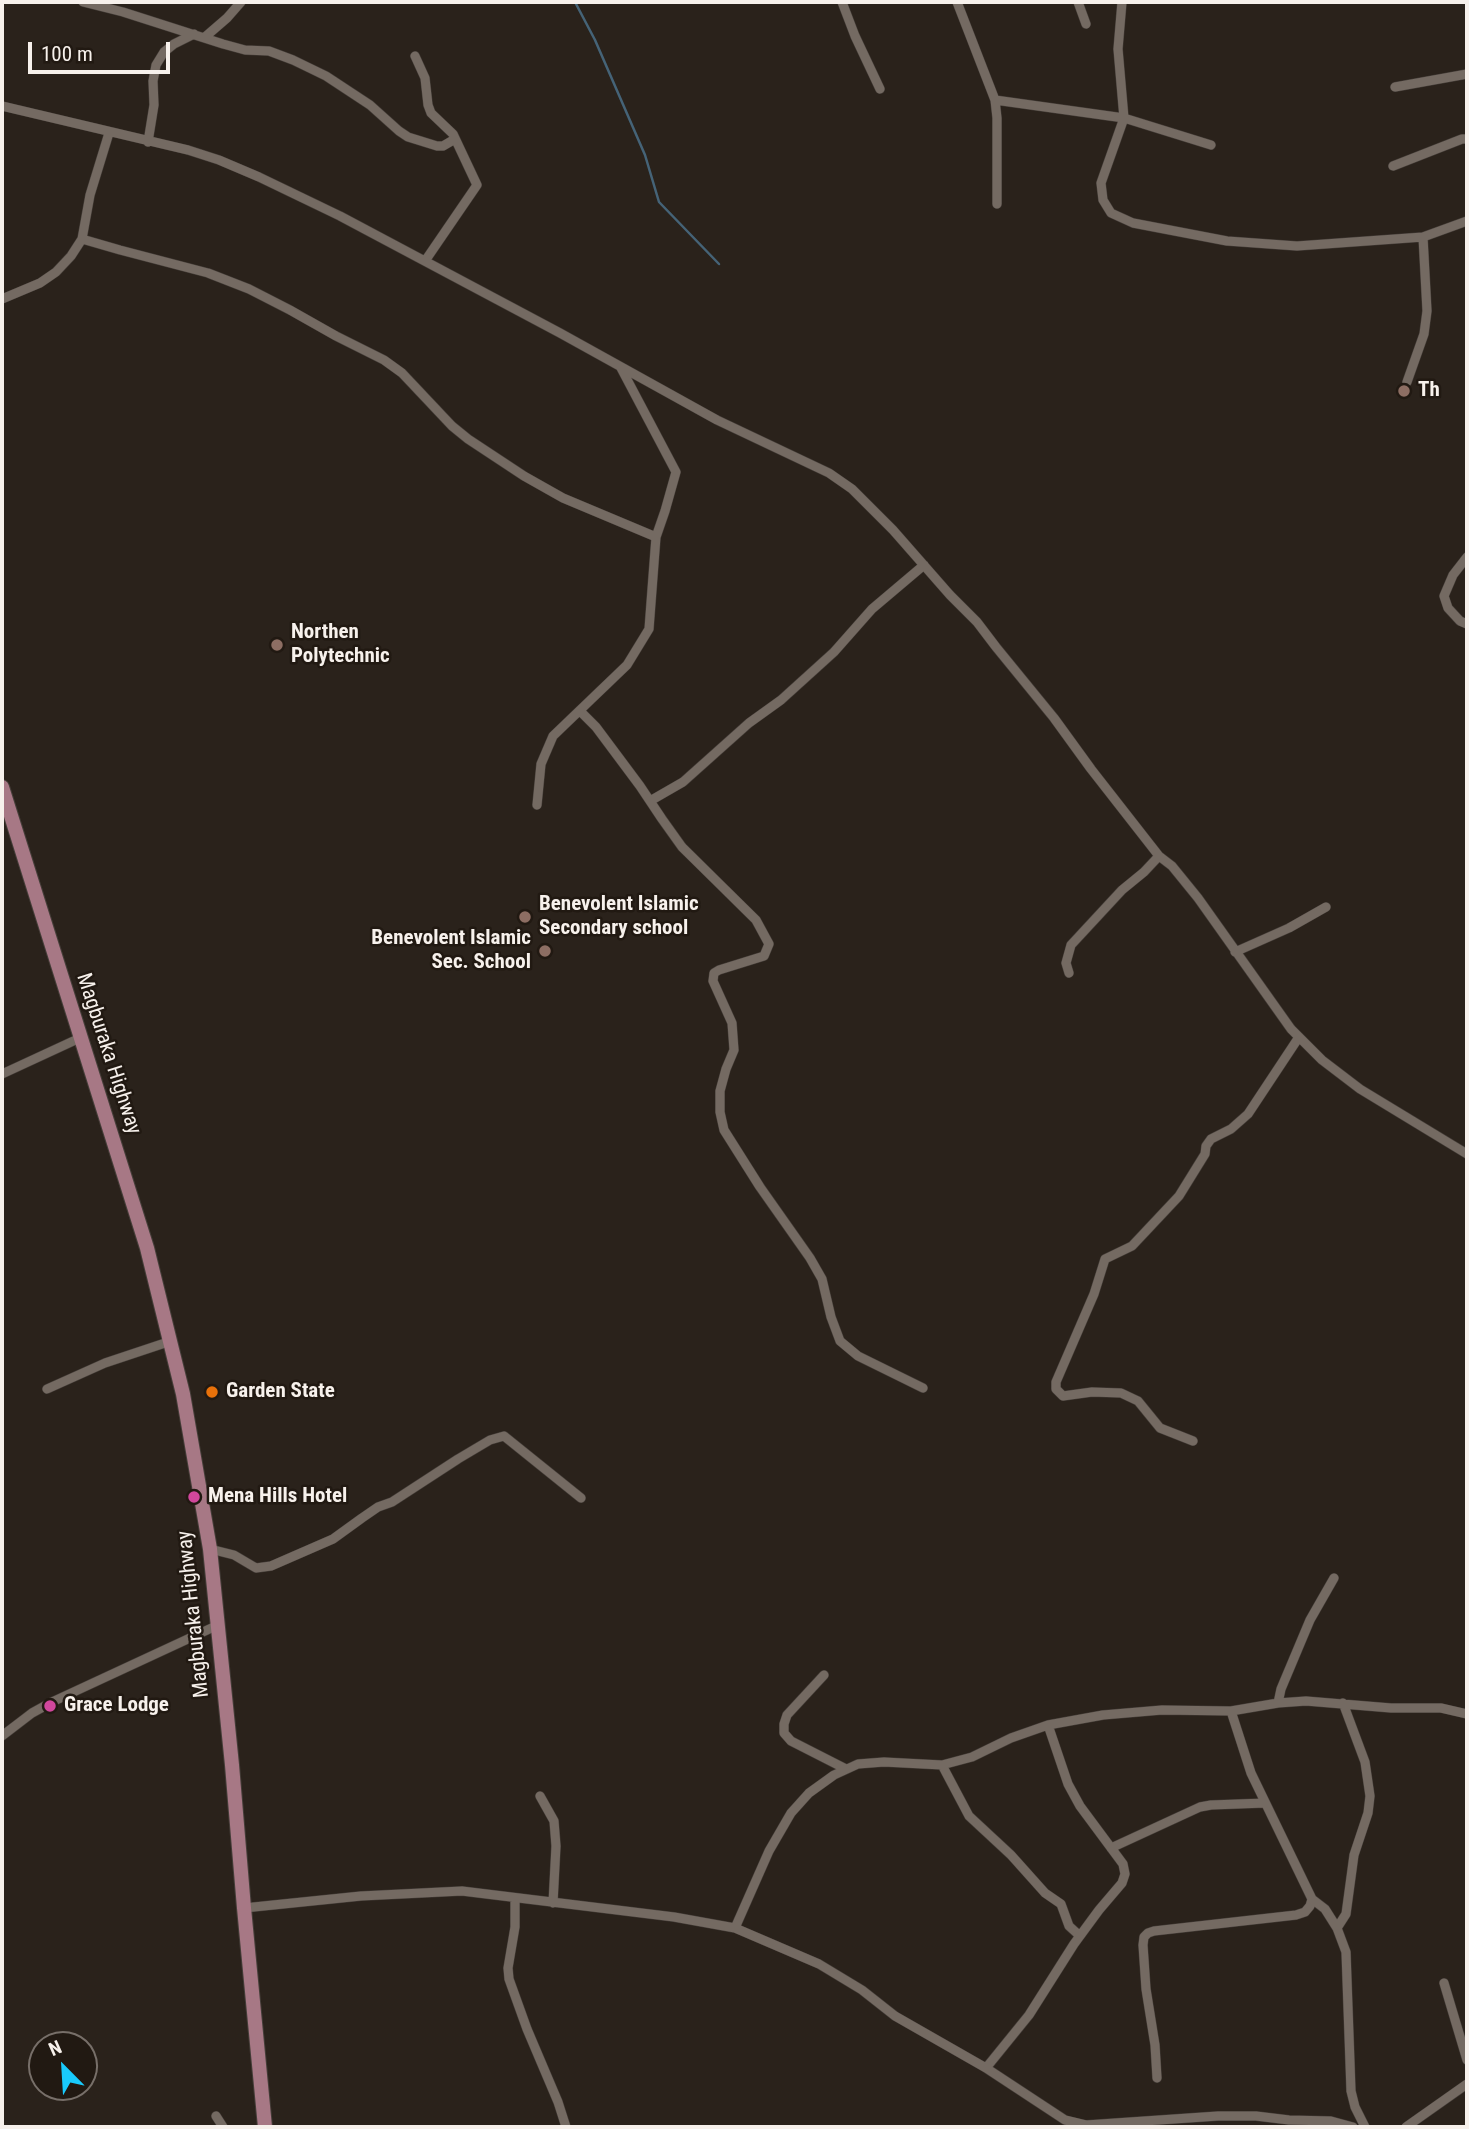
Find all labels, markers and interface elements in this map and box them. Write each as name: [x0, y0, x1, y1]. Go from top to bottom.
scale bar: [32, 28, 173, 72]
text: 100 m: [41, 42, 93, 66]
place label: Th: [1418, 378, 1440, 404]
marker: Th: [1396, 383, 1412, 399]
place label: Northen Polytechnic: [291, 620, 390, 670]
marker: Northen Polytechnic: [269, 637, 285, 653]
place label: Benevolent Islamic Secondary school: [539, 892, 699, 942]
marker: Benevolent Islamic Secondary school: [517, 909, 533, 925]
place label: Benevolent Islamic Sec. School: [371, 926, 531, 976]
marker: Benevolent Islamic Sec. School: [537, 943, 553, 959]
street label: Magburaka Highway: [70, 970, 146, 1138]
place label: Garden State: [226, 1379, 335, 1405]
marker: Garden State: [204, 1384, 220, 1400]
place label: Mena Hills Hotel: [208, 1484, 347, 1510]
marker: Mena Hills Hotel: [186, 1489, 202, 1505]
street label: Magburaka Highway: [173, 1529, 215, 1699]
place label: Grace Lodge: [64, 1693, 169, 1719]
marker: Grace Lodge: [42, 1698, 58, 1714]
north arrow: [28, 2031, 98, 2101]
text: N: [45, 2035, 65, 2061]

